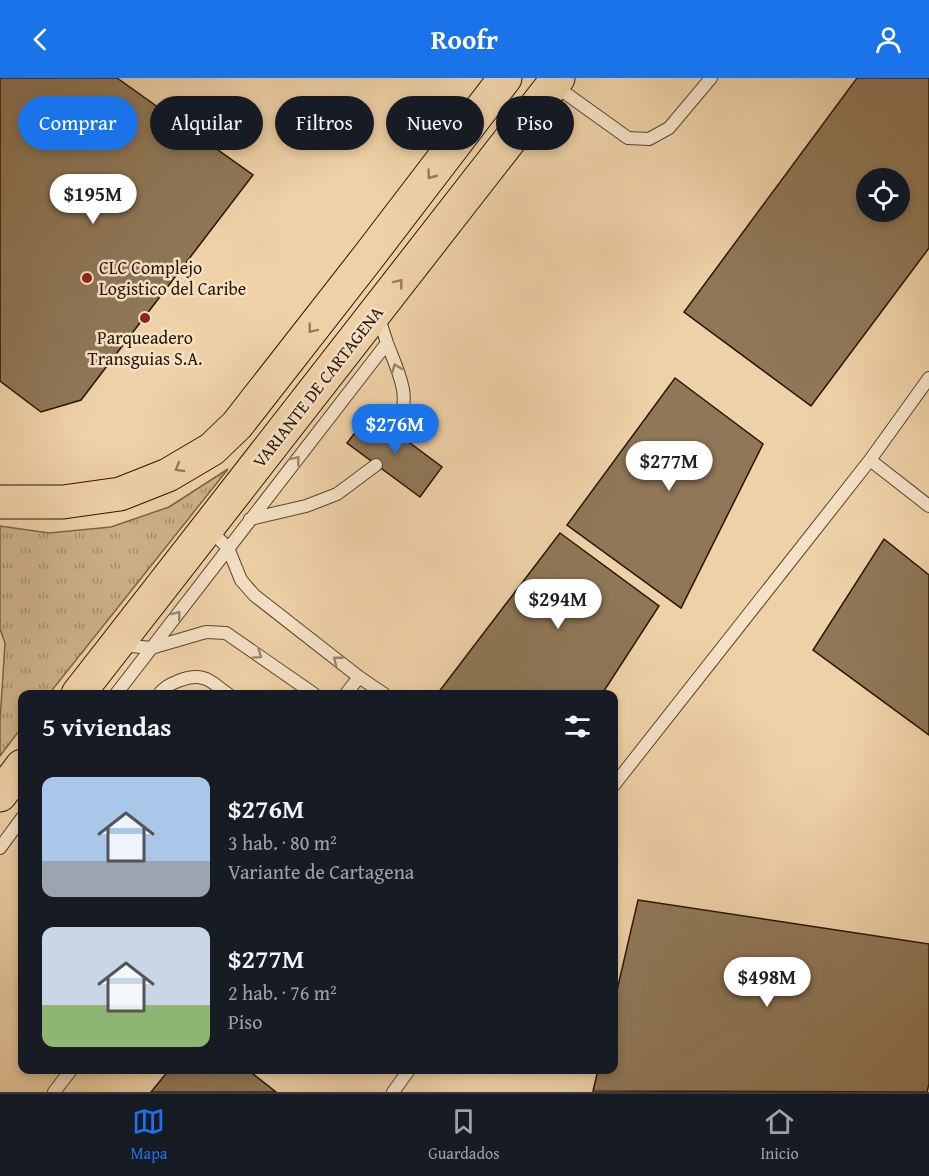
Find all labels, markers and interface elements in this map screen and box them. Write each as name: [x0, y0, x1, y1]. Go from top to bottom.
text: Roofr: [431, 19, 498, 59]
icon: back: [24, 23, 57, 56]
icon: person: [872, 23, 905, 56]
chip: Comprar: [18, 96, 138, 150]
chip: Alquilar: [150, 96, 263, 150]
chip: Filtros: [275, 96, 374, 150]
chip: Nuevo: [386, 96, 484, 150]
chip: Piso: [496, 96, 574, 150]
one-way arrow: [428, 168, 439, 179]
map controls: [856, 168, 910, 222]
button: locate: [856, 168, 910, 222]
pin: $195M: [51, 174, 135, 225]
text: $195M: [64, 179, 122, 208]
place label: CLC Complejo Logistico del Caribe: [99, 254, 246, 302]
marker: CLC Complejo Logistico del Caribe: [80, 271, 94, 285]
one-way arrow: [392, 279, 403, 290]
street label: VARIANTE DE CARTAGENA: [246, 300, 390, 473]
marker: Parqueadero Transguias S.A.: [138, 311, 152, 325]
one-way arrow: [309, 323, 320, 334]
place label: Parqueadero Transguias S.A.: [88, 324, 202, 372]
one-way arrow: [391, 363, 404, 374]
pin: $276M: [353, 404, 437, 455]
text: $276M: [366, 409, 424, 438]
pin: $277M: [627, 441, 711, 492]
text: $277M: [640, 446, 698, 475]
one-way arrow: [288, 456, 299, 467]
one-way arrow: [175, 461, 185, 473]
pin: $294M: [516, 579, 600, 630]
text: $294M: [529, 584, 587, 613]
one-way arrow: [169, 610, 180, 621]
one-way arrow: [251, 648, 262, 659]
one-way arrow: [333, 656, 344, 667]
text: 5 viviendas: [42, 707, 172, 746]
icon: filters: [561, 710, 594, 743]
text: $276M: [228, 789, 304, 828]
icon: home: [90, 801, 162, 873]
text: 3 hab. · 80 m²: [228, 828, 337, 857]
text: Variante de Cartagena: [228, 857, 414, 886]
text: $277M: [228, 939, 304, 978]
icon: home: [90, 951, 162, 1023]
pin: $498M: [725, 957, 809, 1008]
text: $498M: [738, 962, 796, 991]
text: 2 hab. · 76 m²: [228, 978, 337, 1007]
text: Piso: [228, 1007, 263, 1036]
tab: Mapa: [130, 1105, 167, 1165]
tab: Guardados: [428, 1105, 499, 1165]
tab: Inicio: [760, 1105, 799, 1165]

